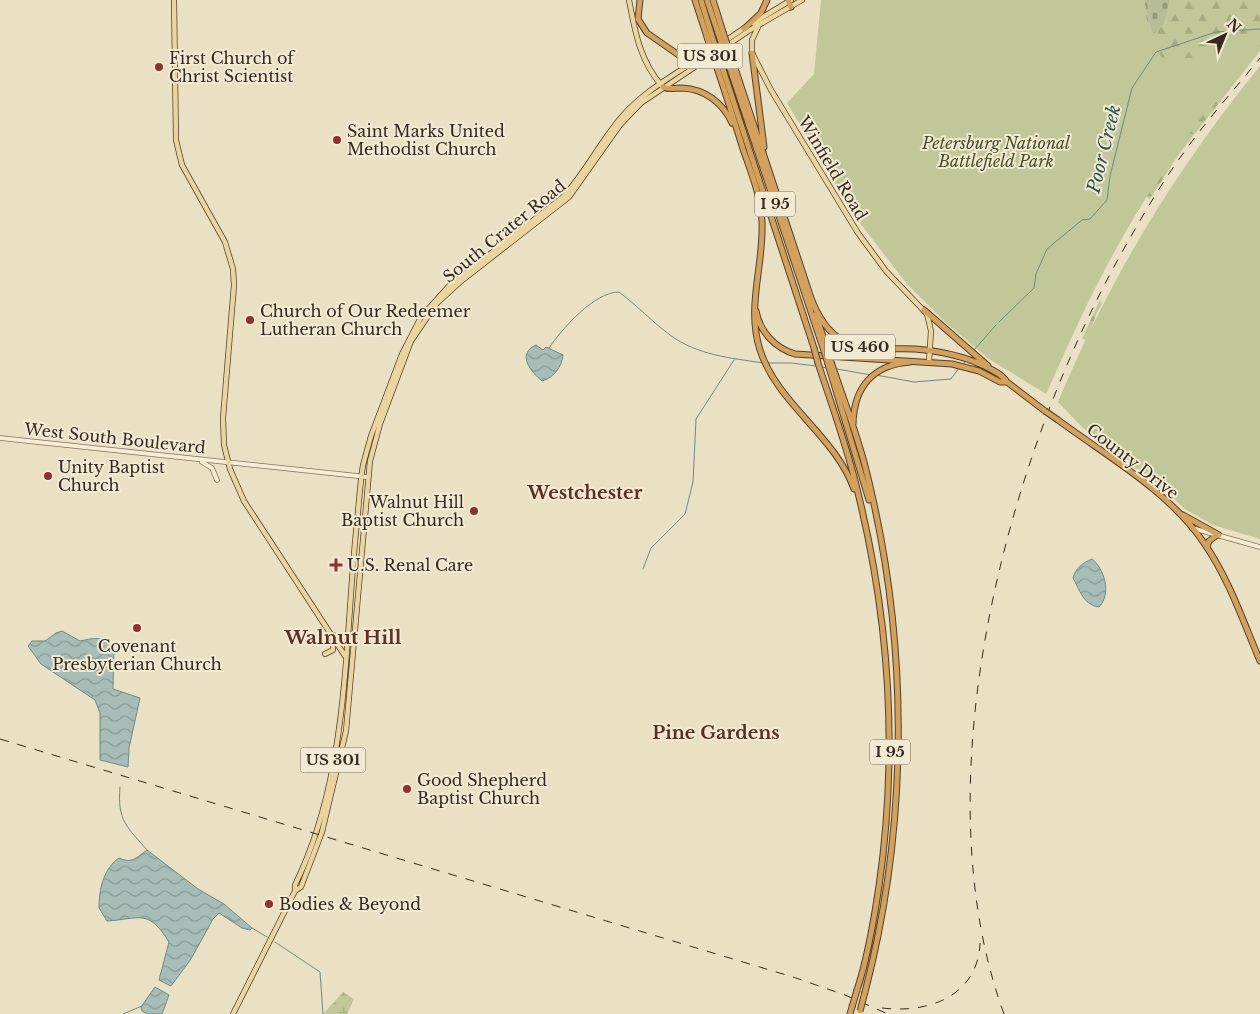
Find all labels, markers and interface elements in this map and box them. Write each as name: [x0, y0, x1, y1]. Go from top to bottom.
north arrow: [1200, 10, 1250, 60]
text: N: [1223, 15, 1245, 37]
road number: US 301: [678, 44, 742, 68]
place label: First Church of Christ Scientist: [169, 48, 296, 86]
marker: First Church of Christ Scientist: [153, 61, 165, 73]
water label: Poor Creek: [1082, 103, 1126, 196]
street label: Winfield Road: [794, 111, 872, 224]
place label: Saint Marks United Methodist Church: [347, 121, 505, 159]
park label: Petersburg National Battlefield Park: [921, 133, 1071, 171]
marker: Saint Marks United Methodist Church: [331, 134, 343, 146]
street label: South Crater Road: [439, 175, 570, 287]
road number: I 95: [755, 192, 795, 216]
place label: Church of Our Redeemer Lutheran Church: [260, 301, 471, 339]
marker: Church of Our Redeemer Lutheran Church: [244, 314, 256, 326]
road number: US 460: [825, 334, 895, 360]
street label: West South Boulevard: [22, 418, 207, 457]
street label: County Drive: [1083, 419, 1183, 503]
place label: Unity Baptist Church: [58, 457, 165, 495]
marker: Unity Baptist Church: [42, 470, 54, 482]
district label: Westchester: [527, 482, 642, 504]
place label: Walnut Hill Baptist Church: [341, 492, 464, 530]
marker: Walnut Hill Baptist Church: [468, 505, 480, 517]
place label: U.S. Renal Care: [347, 555, 473, 575]
marker: U.S. Renal Care: [329, 558, 343, 572]
marker: Covenant Presbyterian Church: [131, 622, 143, 634]
district label: Walnut Hill: [283, 626, 402, 649]
place label: Covenant Presbyterian Church: [52, 636, 222, 674]
district label: Pine Gardens: [652, 722, 780, 744]
road number: I 95: [870, 740, 910, 764]
road number: US 301: [300, 748, 366, 772]
place label: Good Shepherd Baptist Church: [417, 770, 547, 808]
marker: Good Shepherd Baptist Church: [401, 783, 413, 795]
place label: Bodies & Beyond: [279, 894, 421, 914]
marker: Bodies & Beyond: [263, 898, 275, 910]

